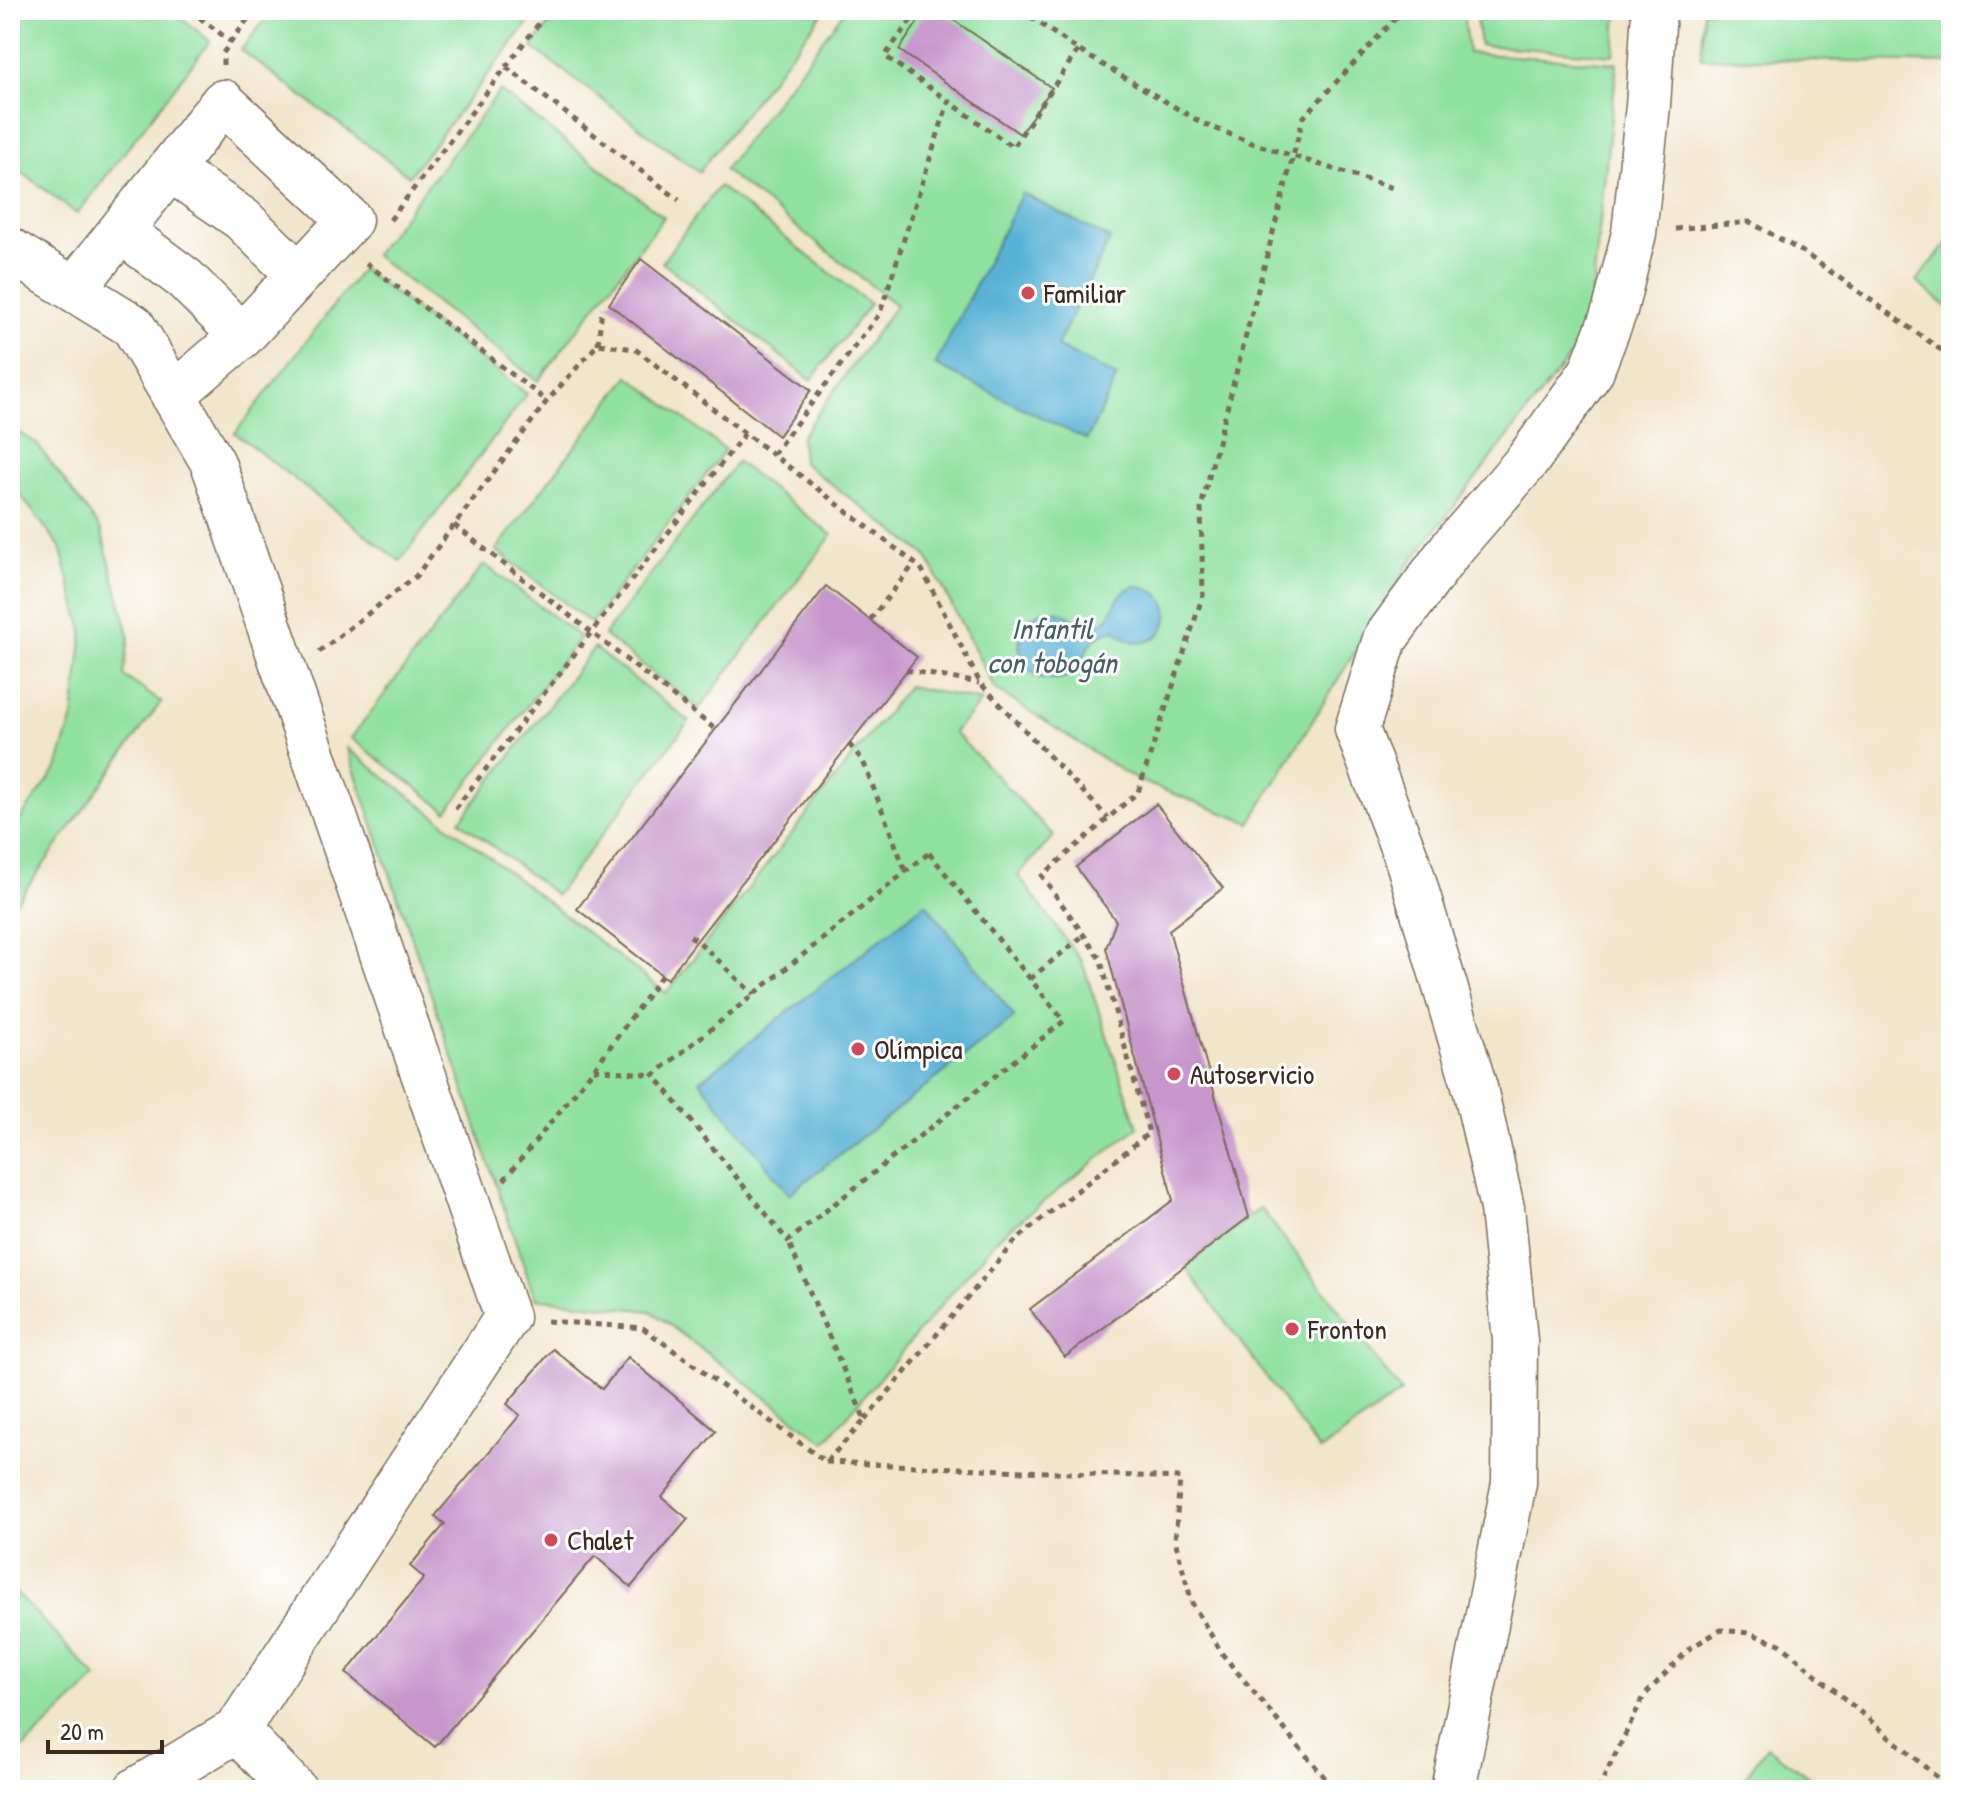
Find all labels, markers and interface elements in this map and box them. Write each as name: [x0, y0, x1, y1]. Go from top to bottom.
place label: Familiar: [1043, 274, 1126, 312]
marker: Familiar: [1019, 284, 1037, 302]
water label: Infantil con tobogán: [987, 608, 1119, 683]
place label: Olímpica: [874, 1030, 962, 1068]
marker: Olímpica: [849, 1040, 867, 1058]
place label: Autoservicio: [1190, 1055, 1314, 1093]
marker: Autoservicio: [1165, 1065, 1183, 1083]
place label: Fronton: [1307, 1310, 1387, 1348]
marker: Fronton: [1283, 1320, 1301, 1338]
place label: Chalet: [567, 1521, 634, 1559]
marker: Chalet: [542, 1531, 560, 1549]
scale bar: [48, 1704, 162, 1754]
text: 20 m: [60, 1715, 104, 1747]

